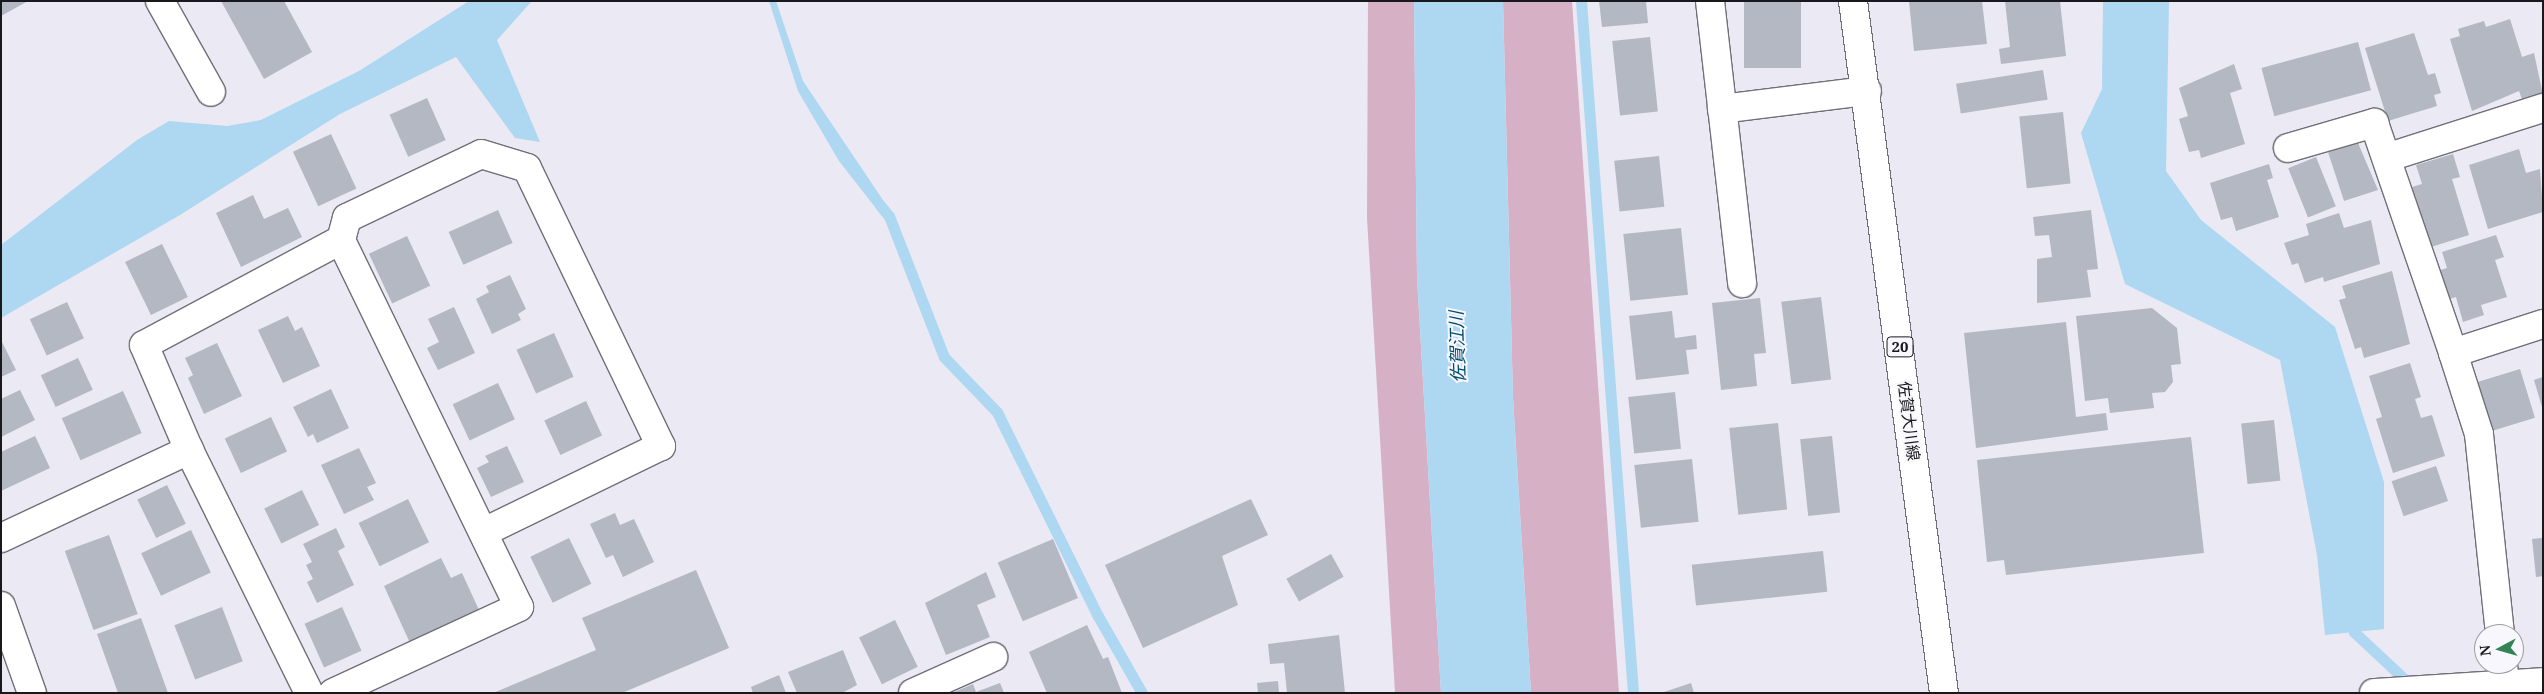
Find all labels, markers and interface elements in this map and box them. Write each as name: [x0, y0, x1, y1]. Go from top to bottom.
water label: 佐賀江川: [1445, 311, 1469, 383]
road number: 20: [1886, 334, 1914, 360]
street label: 佐賀大川線: [1895, 380, 1923, 462]
north arrow: [2474, 624, 2524, 674]
text: N: [2475, 644, 2495, 657]

